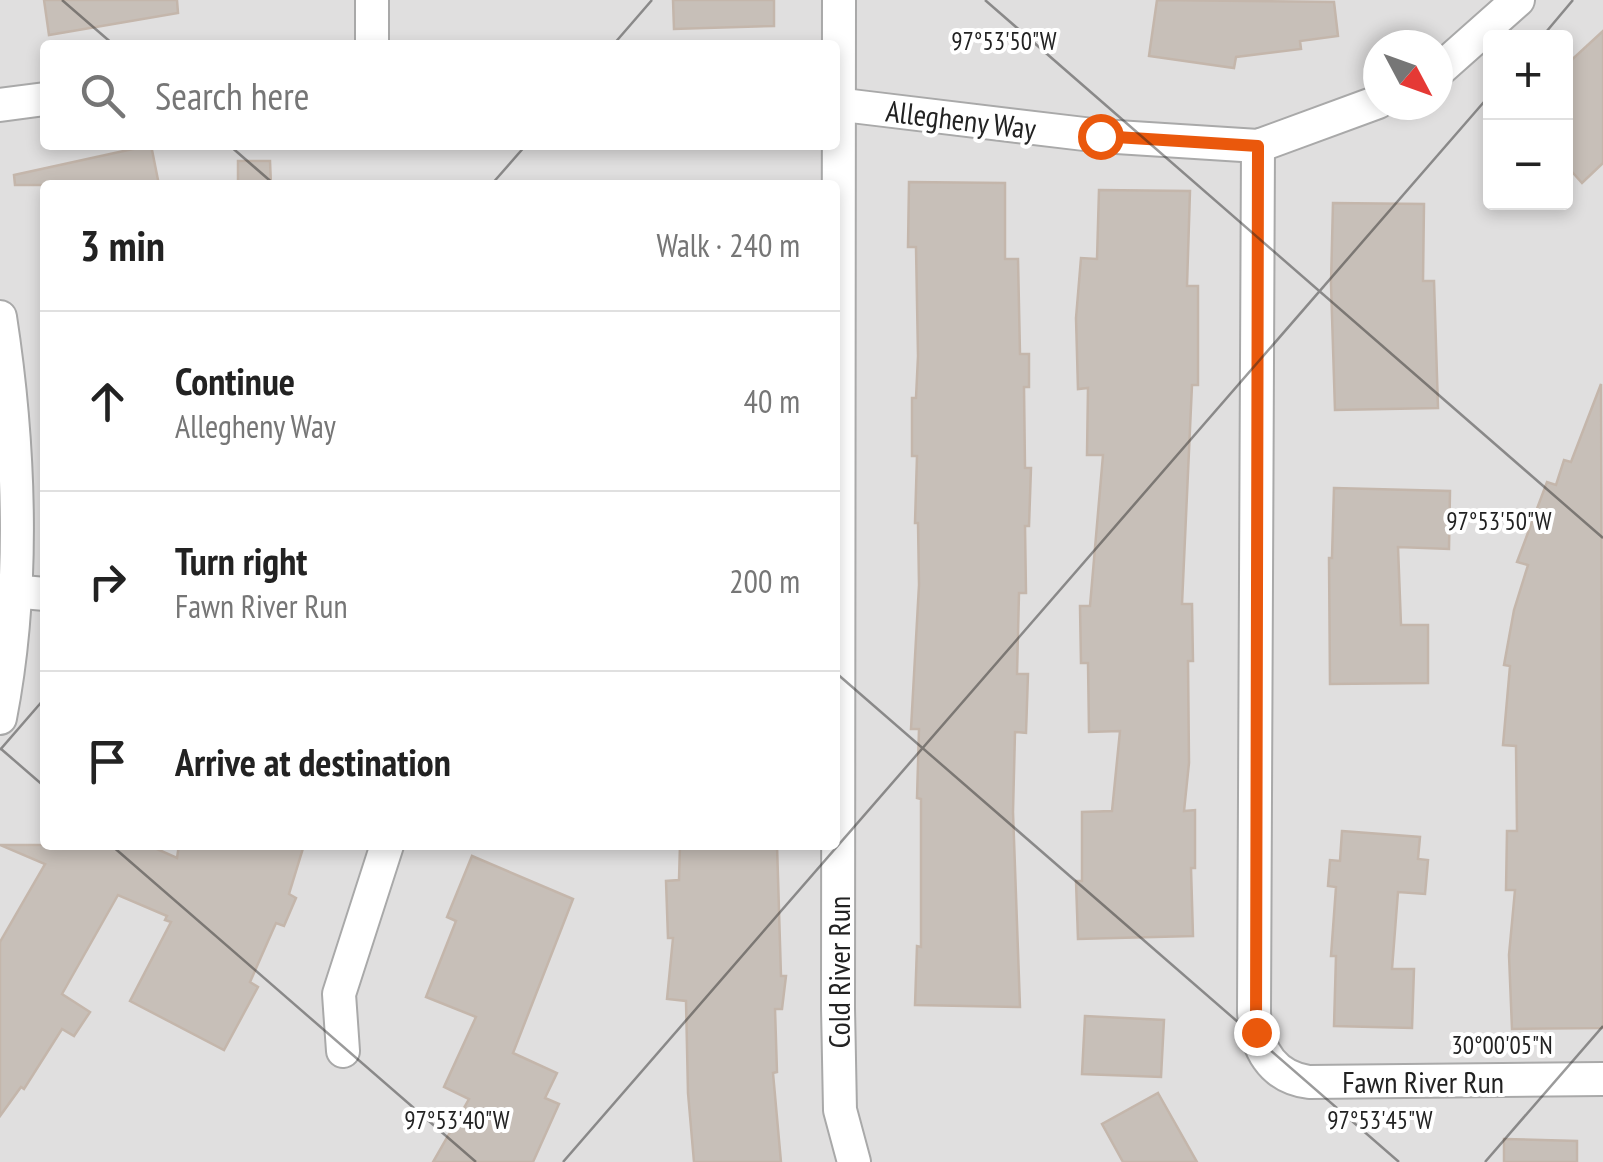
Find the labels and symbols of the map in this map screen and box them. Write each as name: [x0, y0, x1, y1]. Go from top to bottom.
text: 97°53'50"W: [951, 25, 1057, 57]
north arrow: [1363, 30, 1453, 120]
street label: Allegheny Way: [884, 90, 1039, 148]
route start: [1078, 114, 1124, 160]
text: 97°53'50"W: [1446, 505, 1552, 537]
street label: Cold River Run: [819, 896, 858, 1048]
route end: [1234, 1010, 1280, 1056]
text: 30°00'05"N: [1451, 1029, 1553, 1061]
street label: Fawn River Run: [1342, 1062, 1504, 1101]
text: 97°53'40"W: [404, 1104, 510, 1136]
text: 97°53'45"W: [1327, 1104, 1433, 1136]

